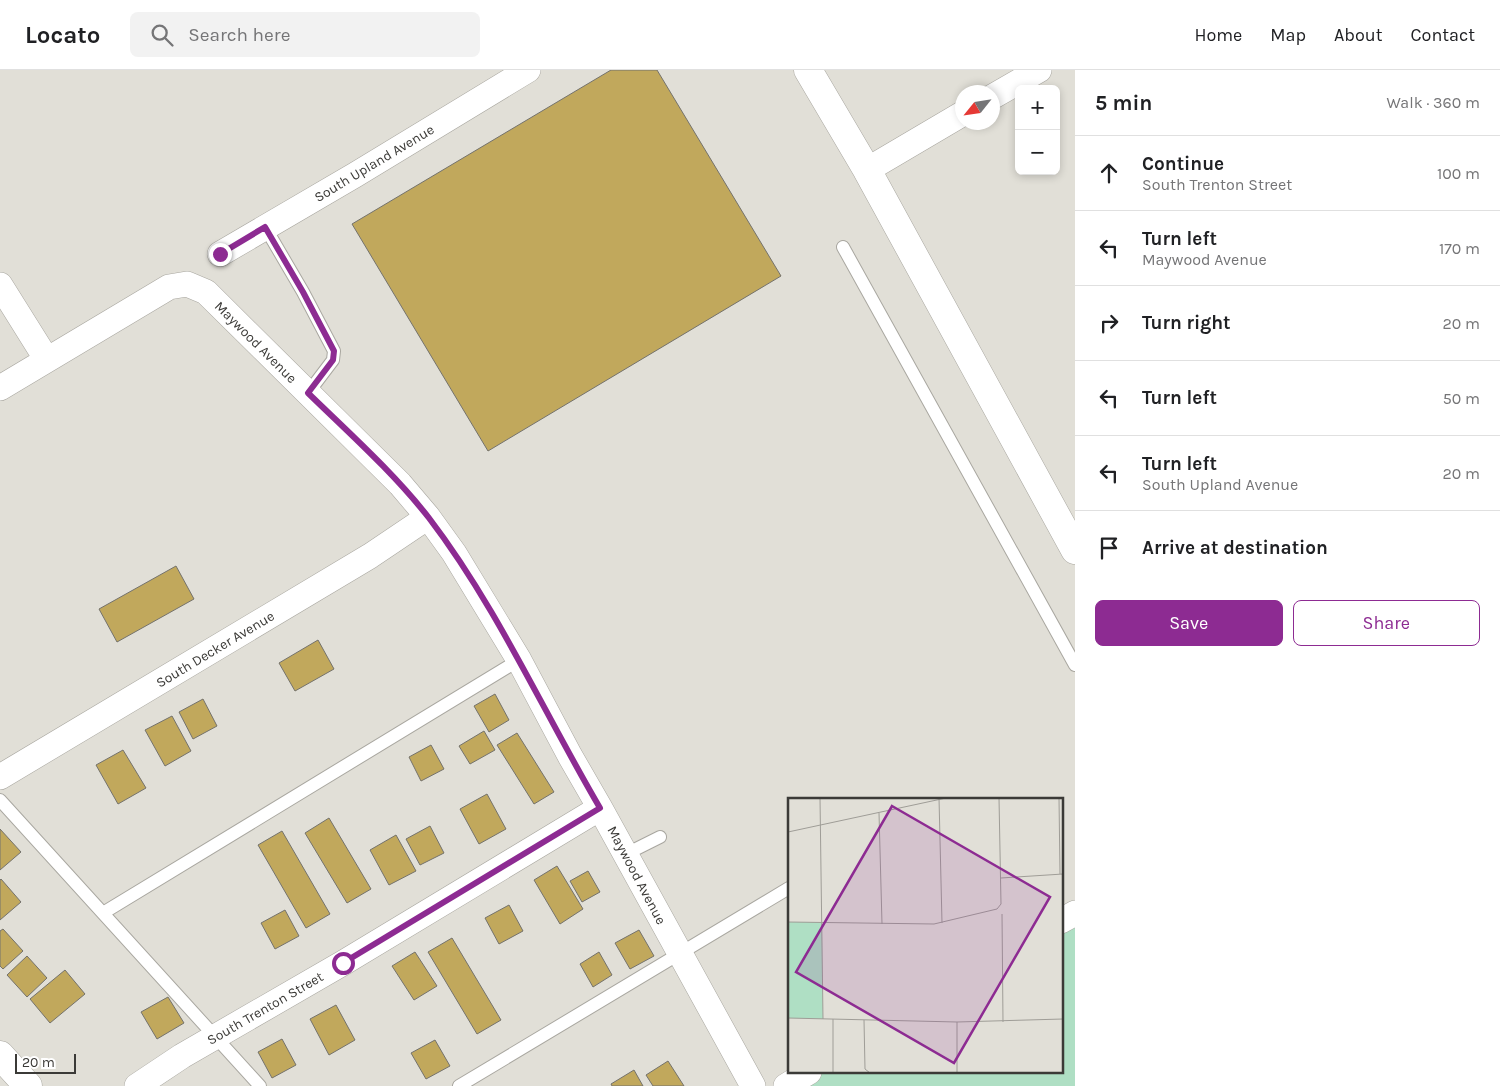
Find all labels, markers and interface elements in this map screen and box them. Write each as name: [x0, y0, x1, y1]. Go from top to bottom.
search box: [130, 12, 480, 57]
text: Locato: [25, 21, 100, 49]
icon: search: [148, 21, 176, 49]
text: Search here: [188, 24, 290, 46]
text: Home: [1194, 24, 1242, 46]
text: Map: [1270, 24, 1306, 46]
text: About: [1334, 24, 1383, 46]
text: Contact: [1411, 24, 1475, 46]
north arrow: [955, 85, 1000, 130]
map controls: [1015, 85, 1060, 175]
button: +: [1015, 85, 1060, 130]
text: 5 min: [1095, 91, 1152, 115]
text: Walk · 360 m: [1387, 93, 1480, 112]
street label: South Upland Avenue: [311, 121, 437, 206]
button: −: [1015, 130, 1060, 175]
text: Continue: [1142, 153, 1224, 175]
icon: ahead: [1095, 159, 1123, 187]
text: 100 m: [1437, 164, 1480, 183]
text: South Trenton Street: [1142, 175, 1292, 194]
text: Turn left: [1142, 228, 1217, 250]
icon: left: [1095, 234, 1123, 262]
text: 170 m: [1439, 239, 1480, 258]
route end: [209, 243, 232, 266]
text: Maywood Avenue: [1142, 250, 1267, 269]
street label: Maywood Avenue: [211, 298, 300, 387]
icon: right: [1095, 309, 1123, 337]
text: Turn right: [1142, 312, 1231, 334]
text: 20 m: [1442, 314, 1480, 333]
icon: left: [1095, 384, 1123, 412]
text: Turn left: [1142, 387, 1217, 409]
text: 50 m: [1443, 389, 1480, 408]
text: Turn left: [1142, 453, 1217, 475]
icon: left: [1095, 459, 1123, 487]
text: 20 m: [1442, 464, 1480, 483]
text: South Upland Avenue: [1142, 475, 1298, 494]
icon: arrive: [1095, 534, 1123, 562]
text: Arrive at destination: [1142, 537, 1328, 559]
button: Save: [1095, 600, 1283, 646]
button: Share: [1293, 600, 1480, 646]
street label: South Decker Avenue: [153, 607, 277, 691]
inset map: [788, 798, 1062, 1074]
street label: Maywood Avenue: [603, 823, 670, 927]
route start: [332, 952, 355, 975]
street label: South Trenton Street: [204, 968, 326, 1049]
scale bar: [15, 1051, 76, 1074]
text: 20 m: [22, 1054, 55, 1071]

